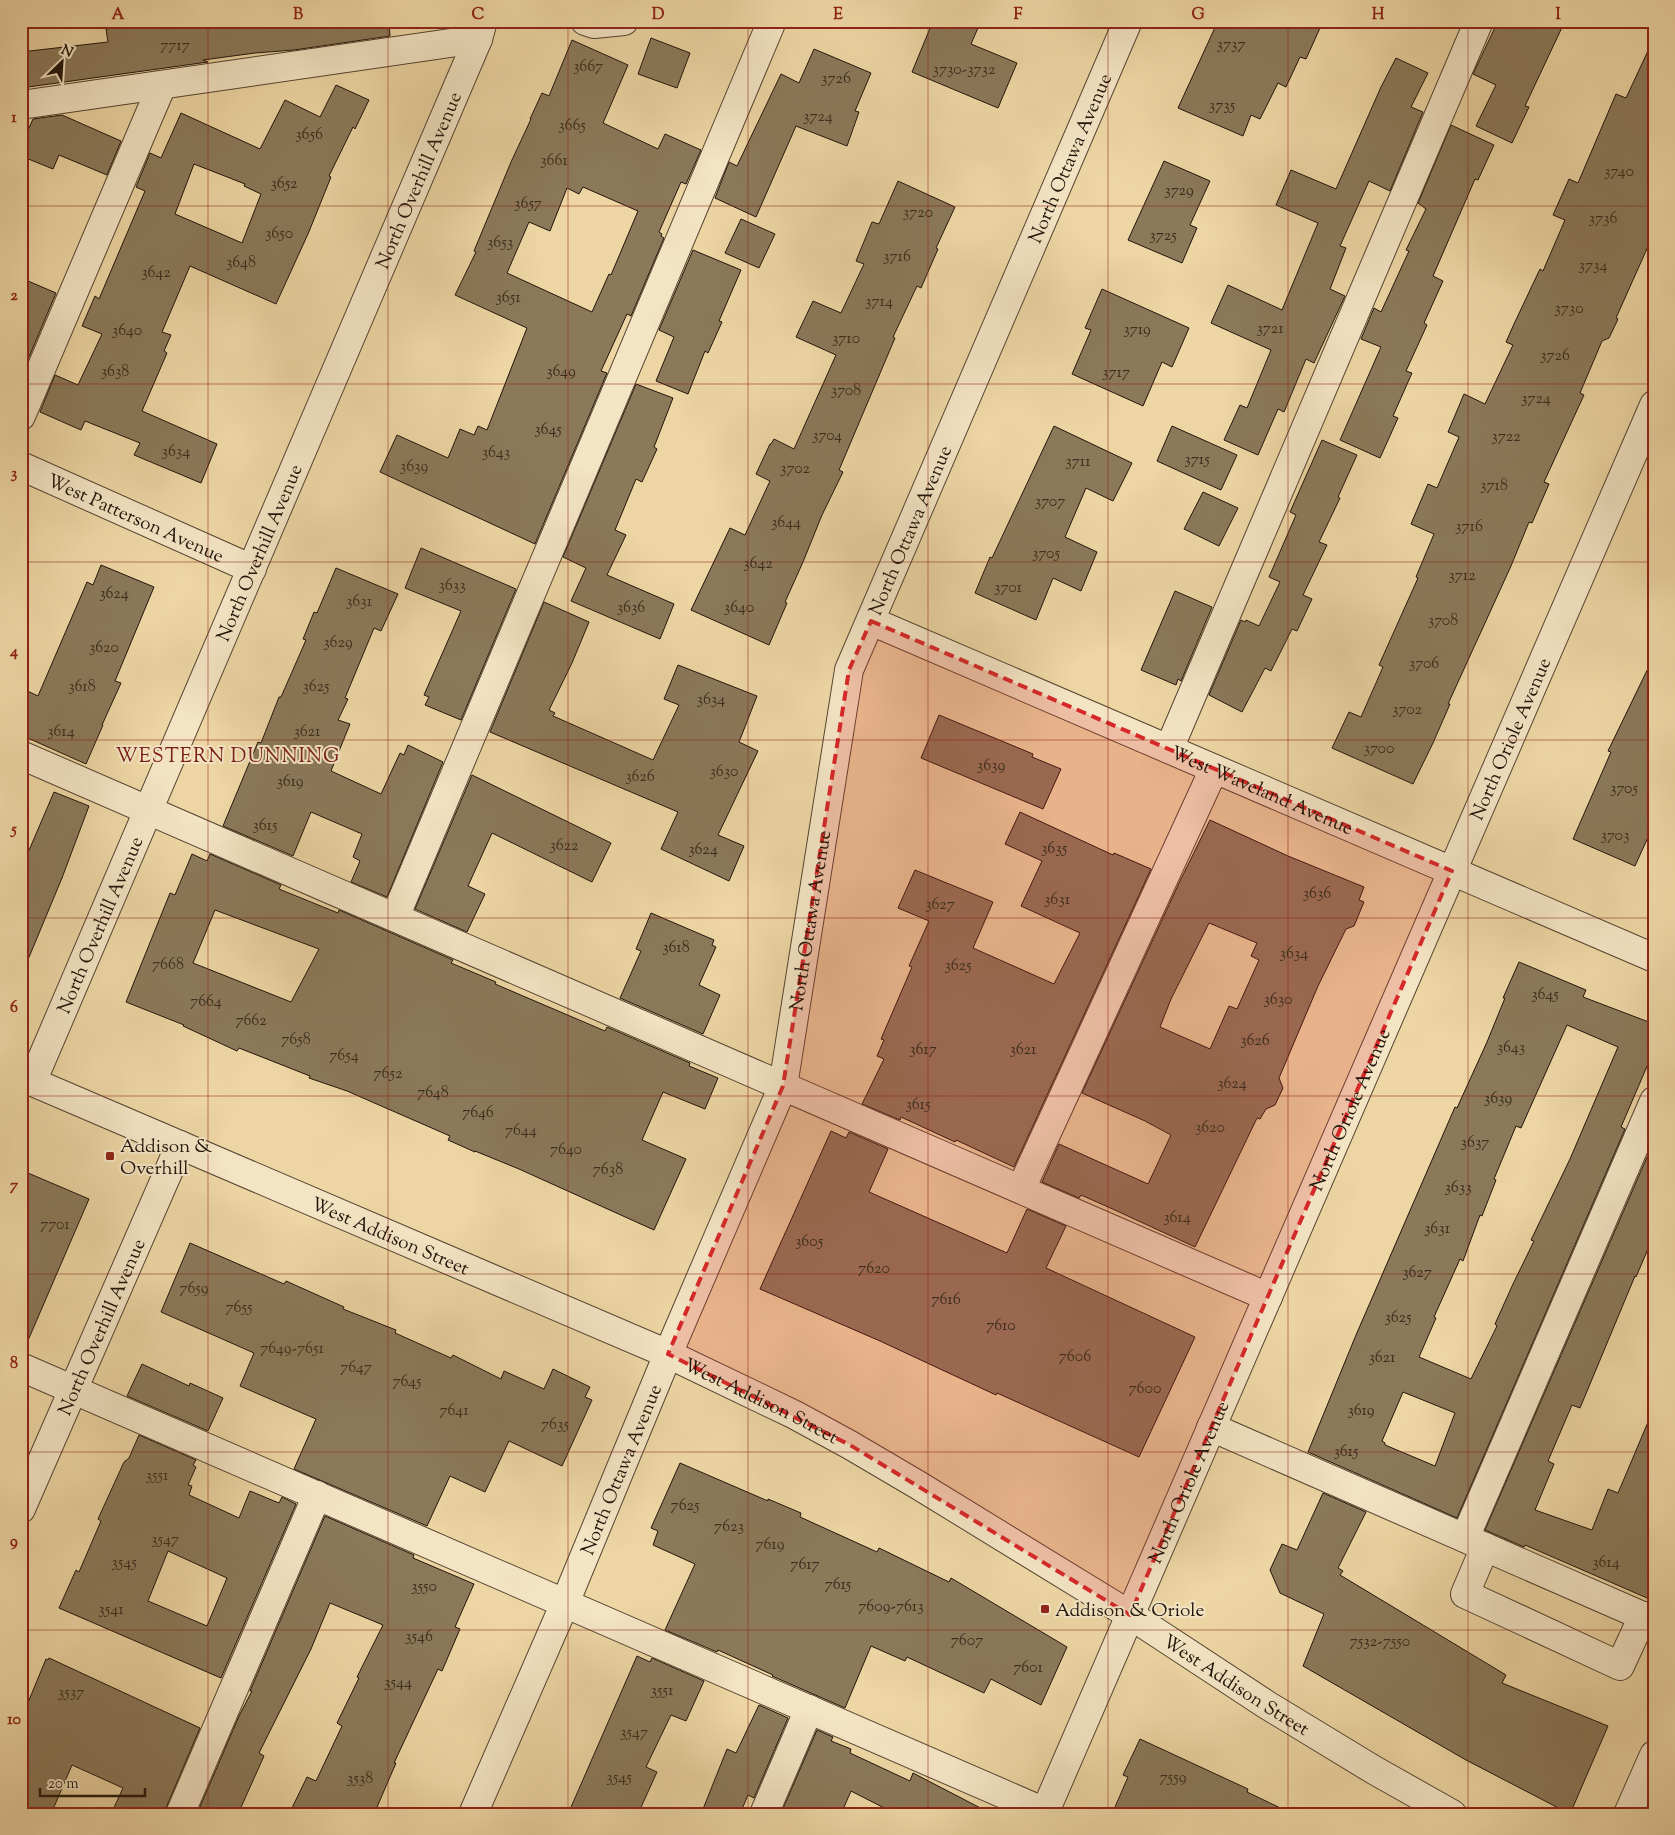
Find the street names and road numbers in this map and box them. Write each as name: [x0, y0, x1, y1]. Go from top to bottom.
street label: North Ottawa Avenue: [1023, 70, 1120, 248]
street label: North Overhill Avenue: [370, 88, 470, 274]
street label: North Ottawa Avenue: [863, 442, 960, 620]
street label: North Overhill Avenue: [211, 460, 311, 646]
street label: West Patterson Avenue: [42, 468, 228, 571]
street label: North Oriole Avenue: [1465, 654, 1559, 825]
street label: West Waveland Avenue: [1166, 741, 1357, 843]
street label: North Ottawa Avenue: [784, 828, 839, 1013]
street label: North Overhill Avenue: [52, 833, 151, 1019]
street label: North Oriole Avenue: [1304, 1025, 1399, 1196]
street label: West Addison Street: [306, 1192, 473, 1284]
street label: North Overhill Avenue: [52, 1235, 153, 1420]
street label: West Addison Street: [679, 1352, 843, 1452]
street label: North Ottawa Avenue: [575, 1381, 670, 1560]
street label: North Oriole Avenue: [1143, 1397, 1237, 1568]
street label: West Addison Street: [1157, 1629, 1314, 1744]

